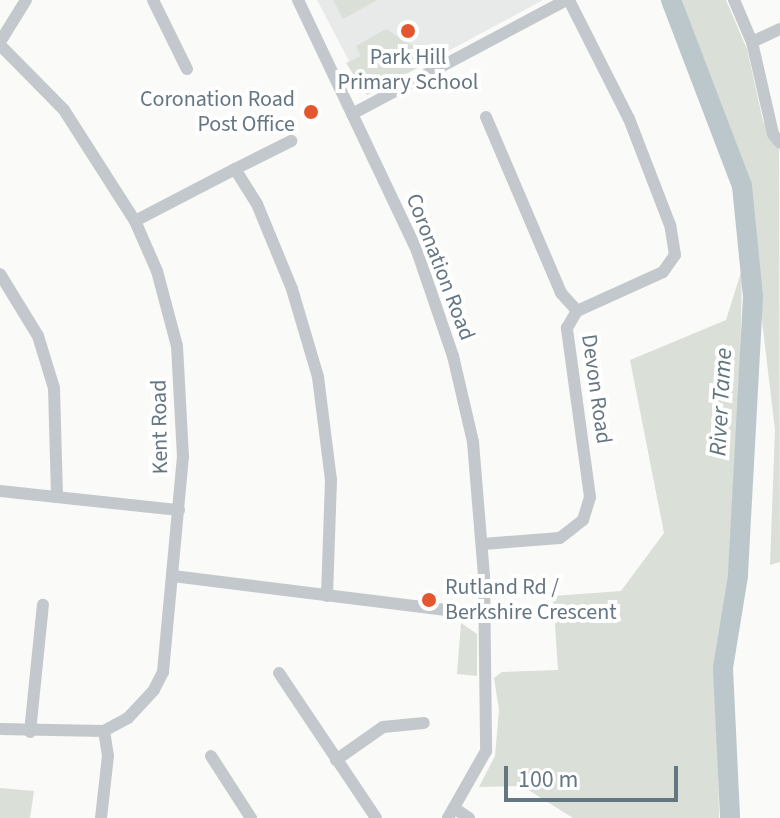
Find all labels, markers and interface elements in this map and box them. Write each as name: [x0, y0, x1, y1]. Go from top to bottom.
marker: Park Hill Primary School: [399, 22, 417, 40]
place label: Park Hill Primary School: [338, 44, 478, 96]
place label: Coronation Road Post Office: [140, 86, 295, 138]
marker: Coronation Road Post Office: [302, 103, 320, 121]
street label: Coronation Road: [400, 190, 480, 344]
street label: Devon Road: [575, 333, 617, 445]
water label: River Tame: [704, 347, 738, 457]
street label: Kent Road: [146, 379, 174, 475]
place label: Rutland Rd / Berkshire Crescent: [445, 574, 617, 626]
marker: Rutland Rd / Berkshire Crescent: [420, 591, 438, 609]
scale bar: [508, 750, 682, 800]
text: 100 m: [518, 762, 578, 797]

